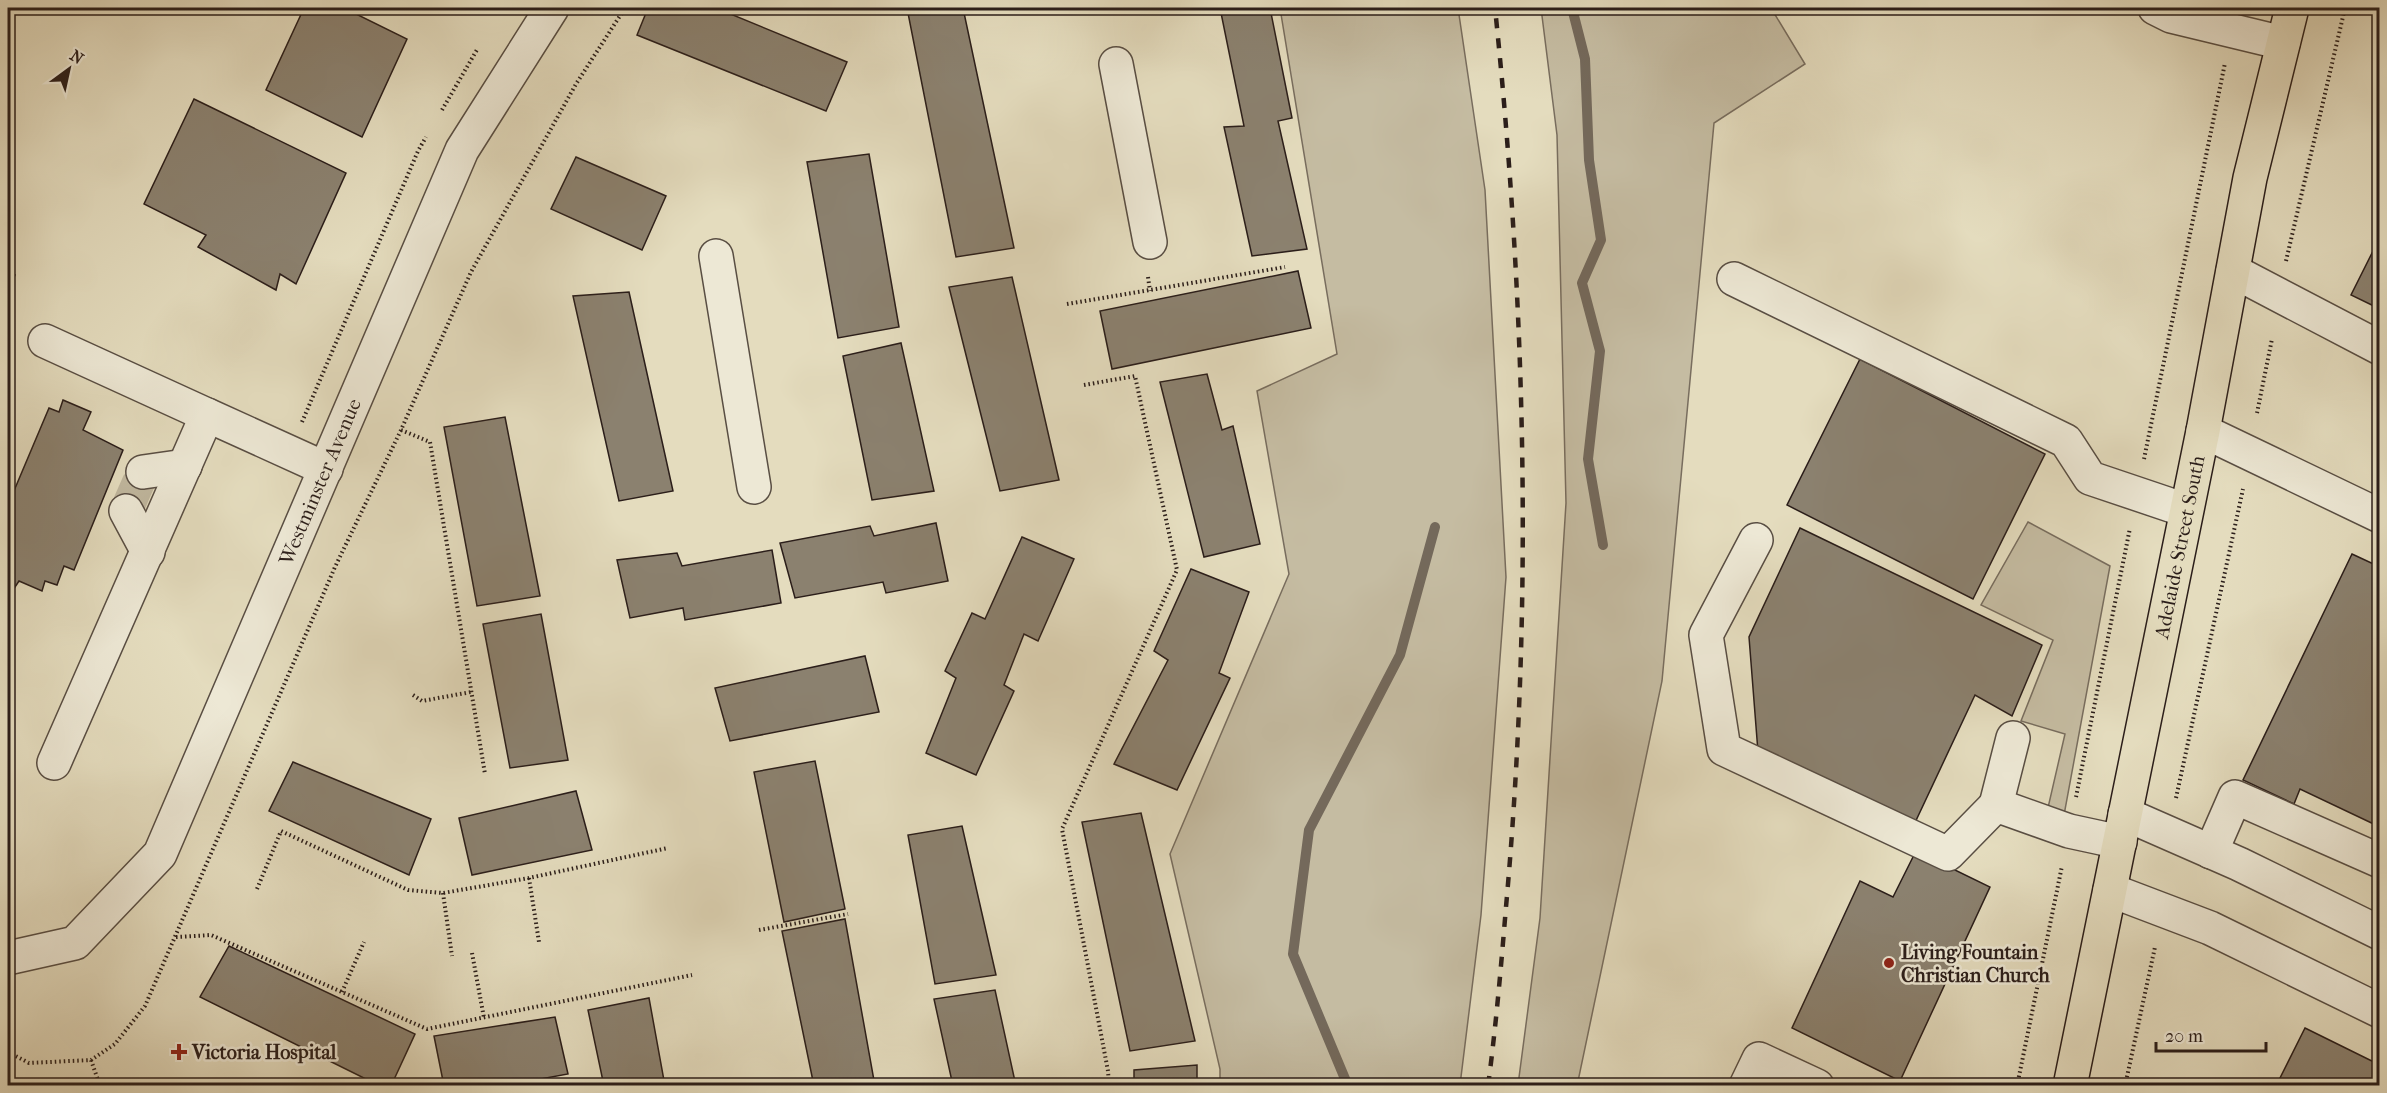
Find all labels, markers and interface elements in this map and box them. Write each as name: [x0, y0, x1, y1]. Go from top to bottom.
north arrow: [39, 39, 99, 99]
text: N: [67, 46, 88, 69]
street label: Westminster Avenue: [274, 395, 366, 569]
street label: Adelaide Street South: [2149, 453, 2209, 642]
place label: Living Fountain Christian Church: [1901, 941, 2051, 987]
marker: Living Fountain Christian Church: [1882, 956, 1896, 970]
scale bar: [2156, 1015, 2266, 1053]
text: 20 m: [2165, 1026, 2203, 1047]
place label: Victoria Hospital: [191, 1041, 337, 1064]
marker: Victoria Hospital: [170, 1043, 188, 1061]

